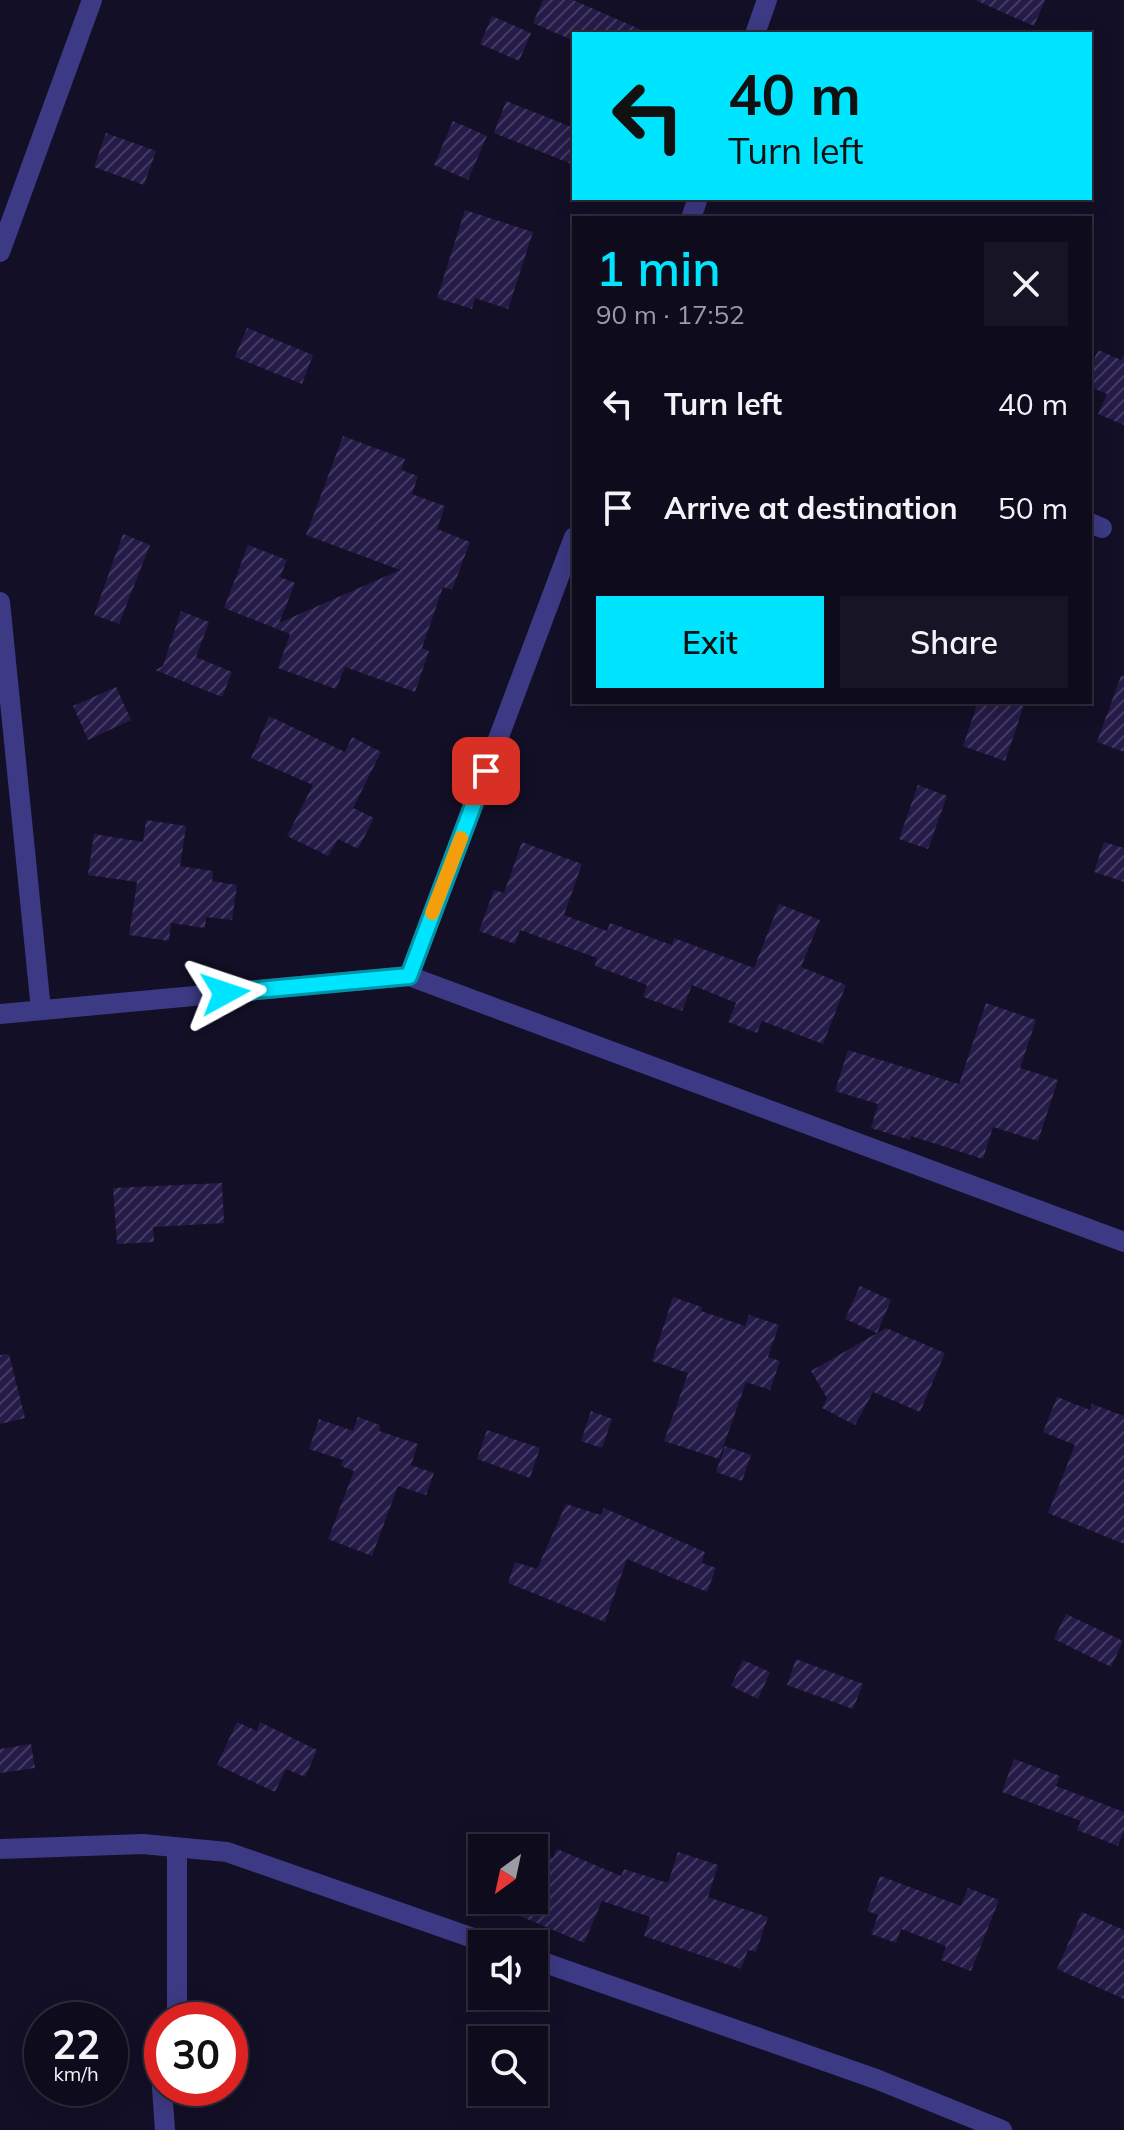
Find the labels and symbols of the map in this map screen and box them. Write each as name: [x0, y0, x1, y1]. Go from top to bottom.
pin: [452, 737, 520, 805]
position arrow: [183, 951, 267, 1035]
north arrow: [468, 1834, 548, 1914]
speed limit sign: 30: [144, 2002, 248, 2106]

